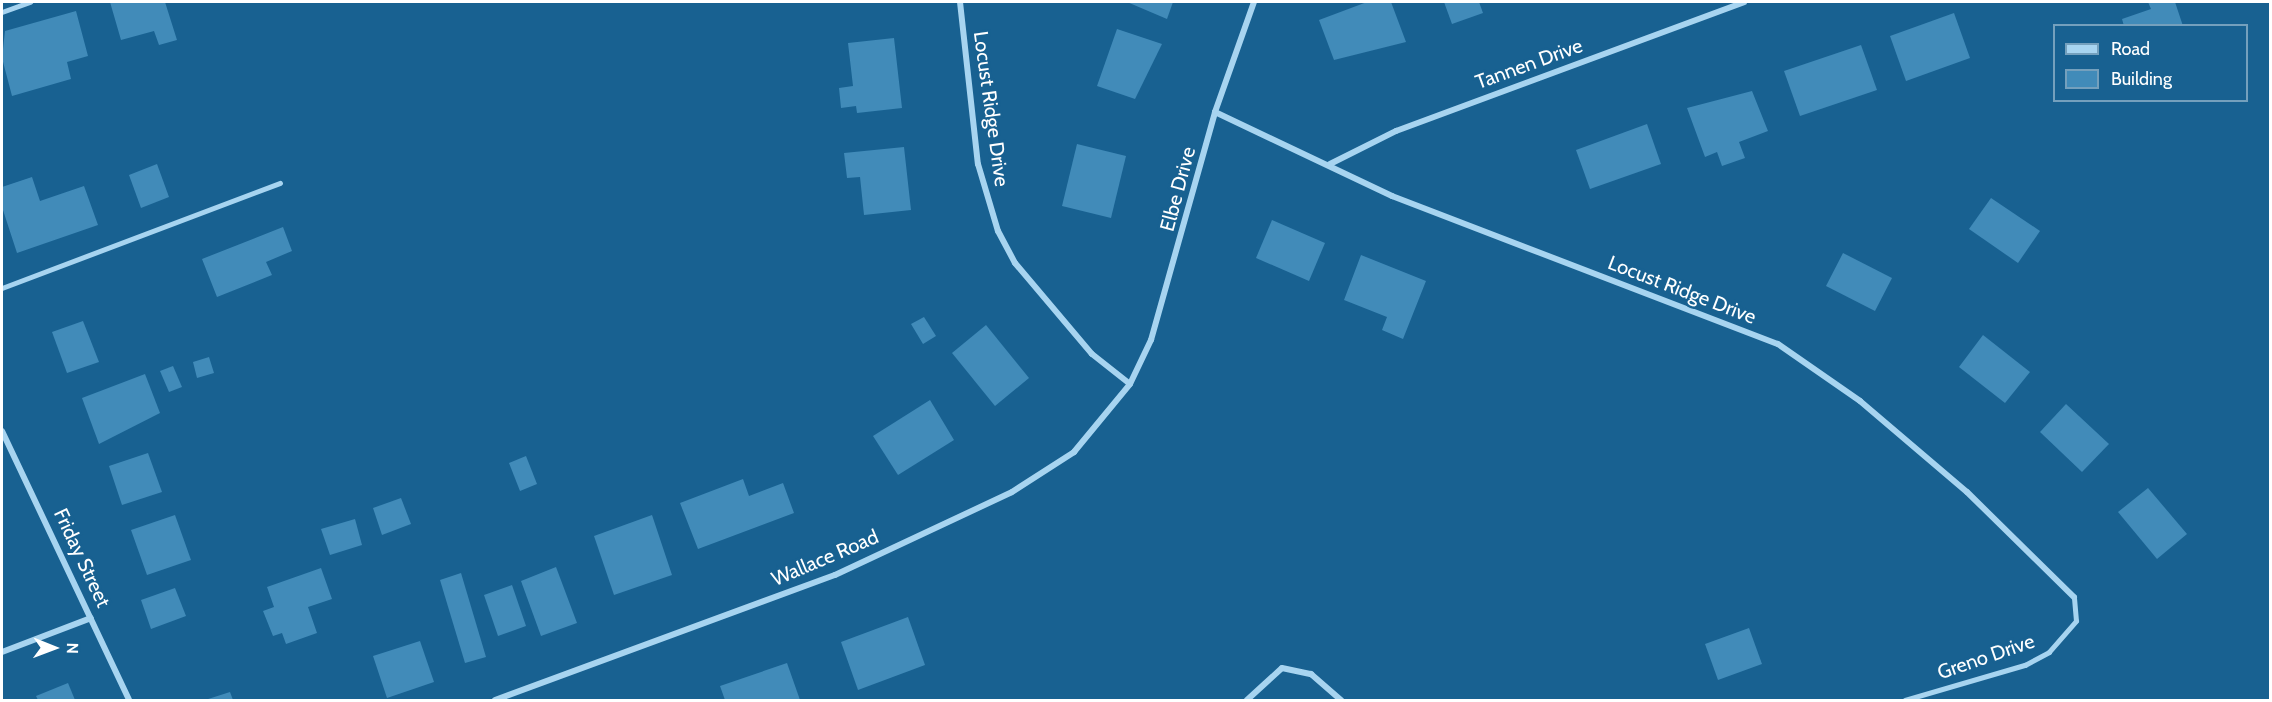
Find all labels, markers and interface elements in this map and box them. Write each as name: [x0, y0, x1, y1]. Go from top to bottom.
legend: [2053, 24, 2248, 102]
street label: Locust Ridge Drive: [968, 30, 1014, 188]
street label: Tannen Drive: [1472, 34, 1586, 94]
text: Road: [2111, 38, 2150, 60]
text: Building: [2111, 68, 2172, 90]
street label: Elbe Drive: [1155, 144, 1201, 234]
street label: Locust Ridge Drive: [1605, 251, 1759, 329]
street label: Friday Street: [49, 505, 115, 611]
street label: Wallace Road: [768, 525, 882, 591]
north arrow: [24, 618, 84, 678]
street label: Greno Drive: [1934, 629, 2038, 685]
text: N: [63, 643, 82, 654]

